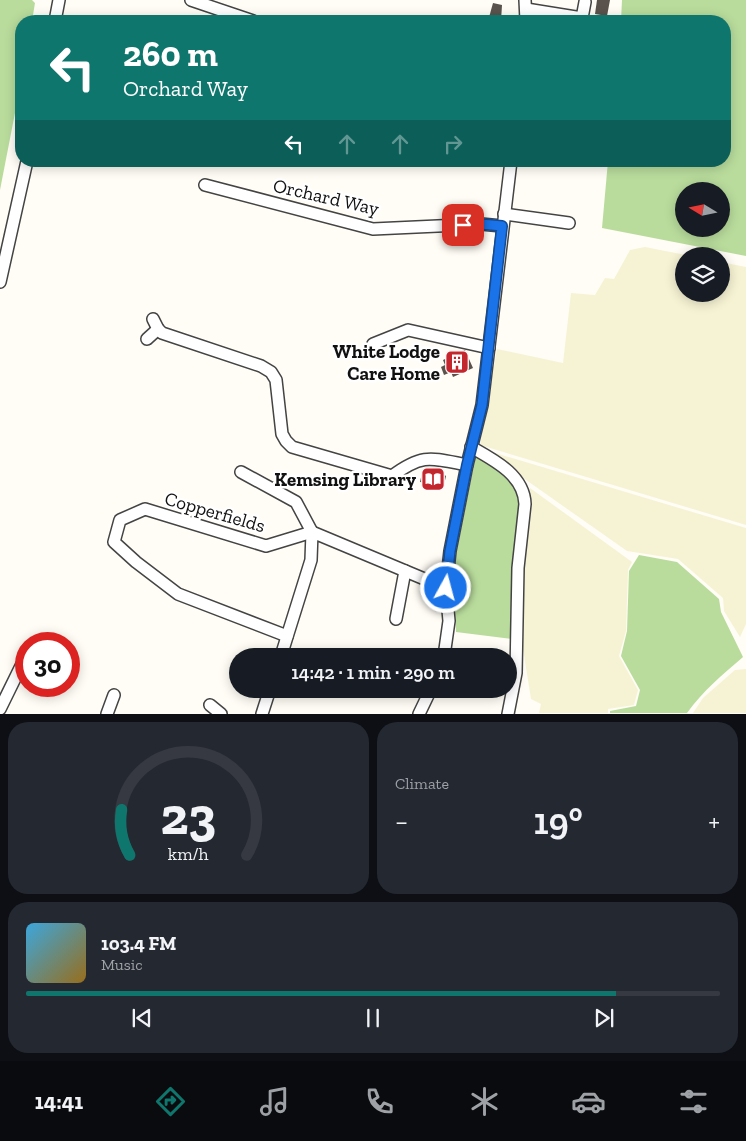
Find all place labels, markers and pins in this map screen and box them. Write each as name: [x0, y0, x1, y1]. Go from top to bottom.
pin: [442, 204, 484, 246]
place label: White Lodge Care Home: [333, 340, 440, 385]
building icon: White Lodge Care Home: [444, 349, 470, 375]
library icon: Kemsing Library: [420, 466, 446, 492]
place label: Kemsing Library: [274, 468, 416, 491]

